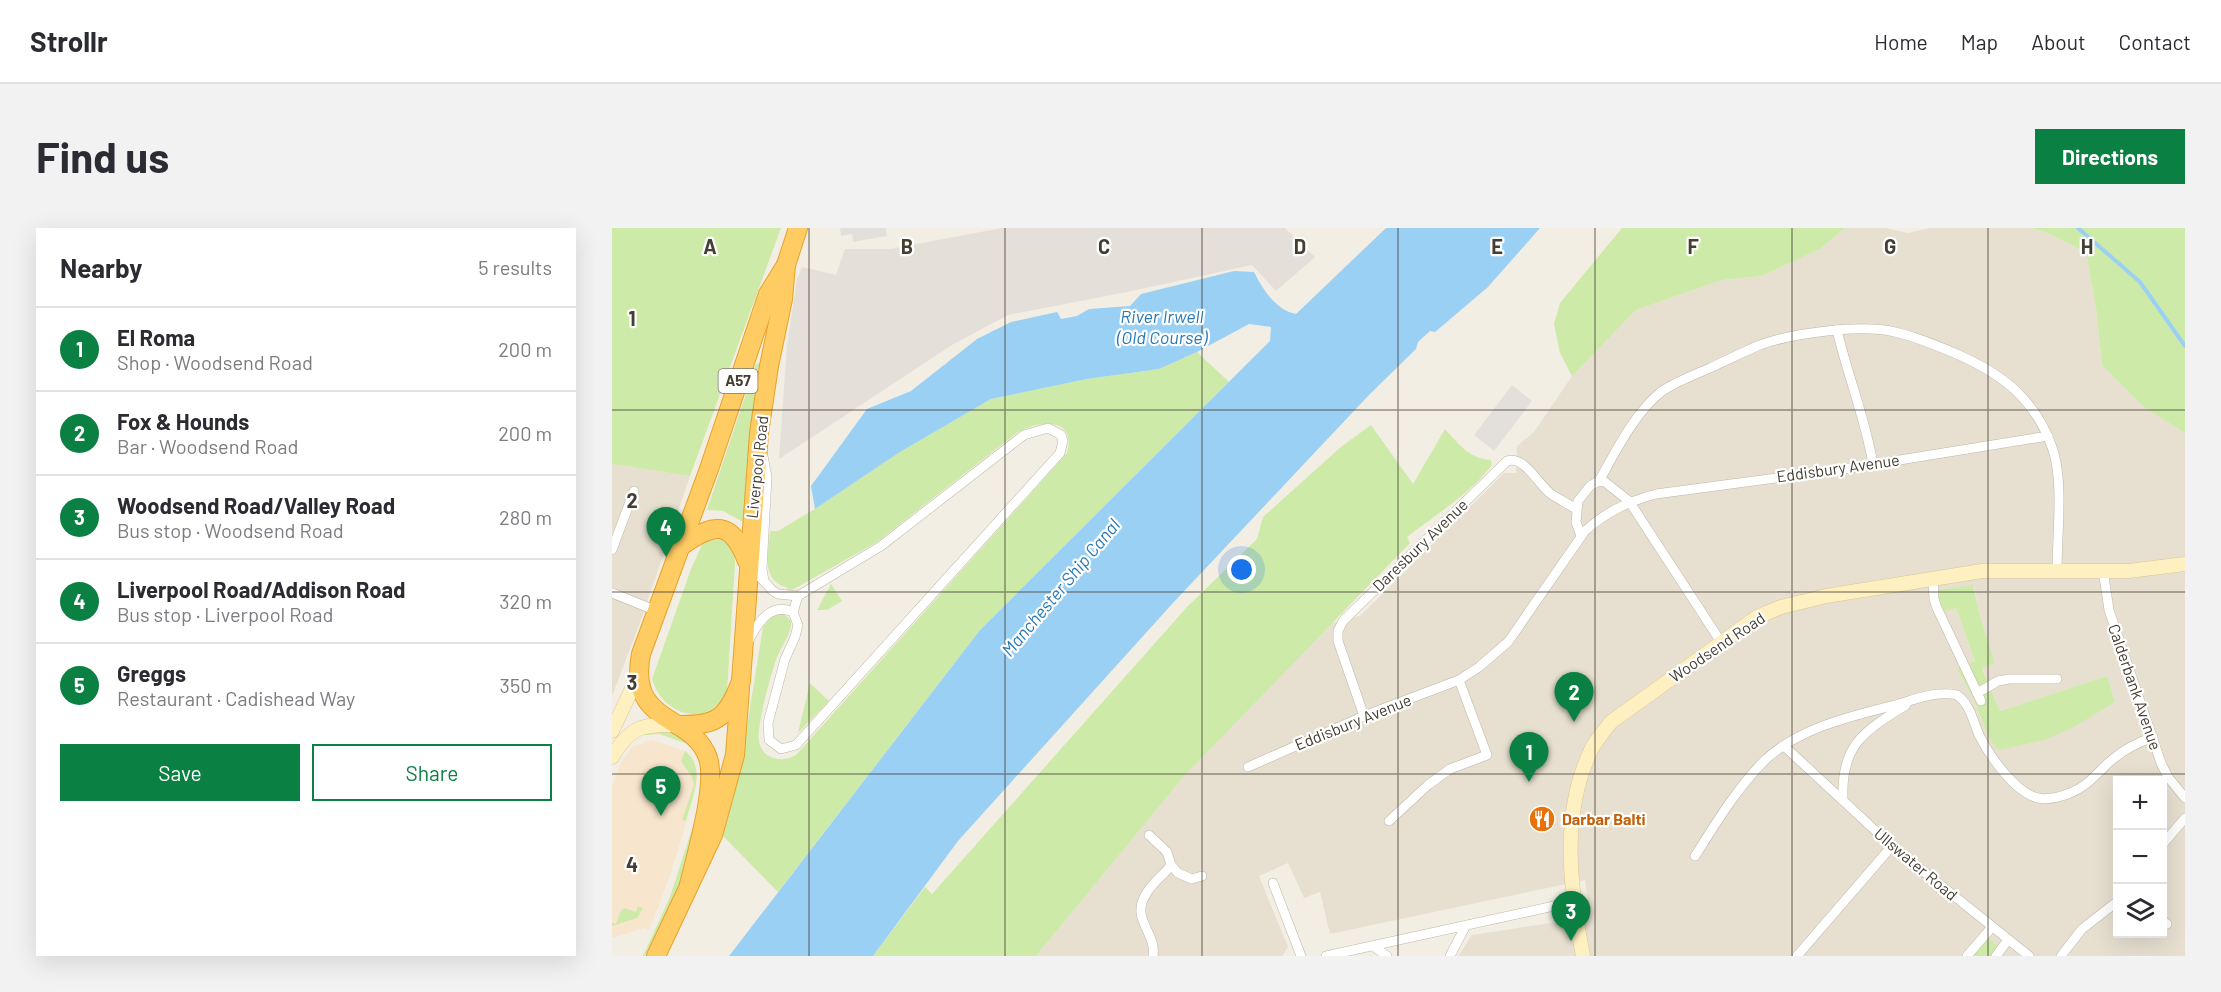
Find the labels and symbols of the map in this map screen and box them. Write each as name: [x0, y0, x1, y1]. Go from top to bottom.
text: A: [703, 234, 717, 258]
text: B: [901, 234, 913, 258]
text: C: [1098, 234, 1110, 258]
text: D: [1294, 234, 1306, 258]
text: E: [1491, 234, 1503, 258]
text: F: [1687, 234, 1699, 258]
text: G: [1884, 234, 1896, 258]
text: H: [2081, 234, 2093, 258]
water label: River Irwell (Old Course): [1117, 305, 1209, 348]
text: 1: [628, 306, 636, 330]
road number: A57: [718, 369, 758, 393]
street label: Liverpool Road: [742, 415, 771, 519]
street label: Eddisbury Avenue: [1775, 449, 1901, 486]
text: 2: [626, 488, 638, 512]
street label: Daresbury Avenue: [1368, 494, 1471, 595]
pin: 4: [646, 508, 686, 557]
water label: Manchester Ship Canal: [996, 514, 1124, 661]
your location: [1227, 555, 1256, 584]
street label: Woodsend Road: [1665, 608, 1768, 686]
street label: Calderbank Avenue: [2105, 621, 2166, 752]
text: 3: [627, 670, 637, 694]
pin: 2: [1554, 672, 1594, 722]
street label: Eddisbury Avenue: [1292, 690, 1414, 754]
pin: 1: [1510, 732, 1548, 782]
pin: 5: [641, 766, 680, 816]
restaurant icon: Darbar Balti: [1527, 804, 1557, 834]
place label: Darbar Balti: [1562, 809, 1646, 828]
street label: Ullswater Road: [1871, 823, 1962, 904]
text: 4: [626, 852, 638, 876]
pin: 3: [1552, 892, 1590, 941]

